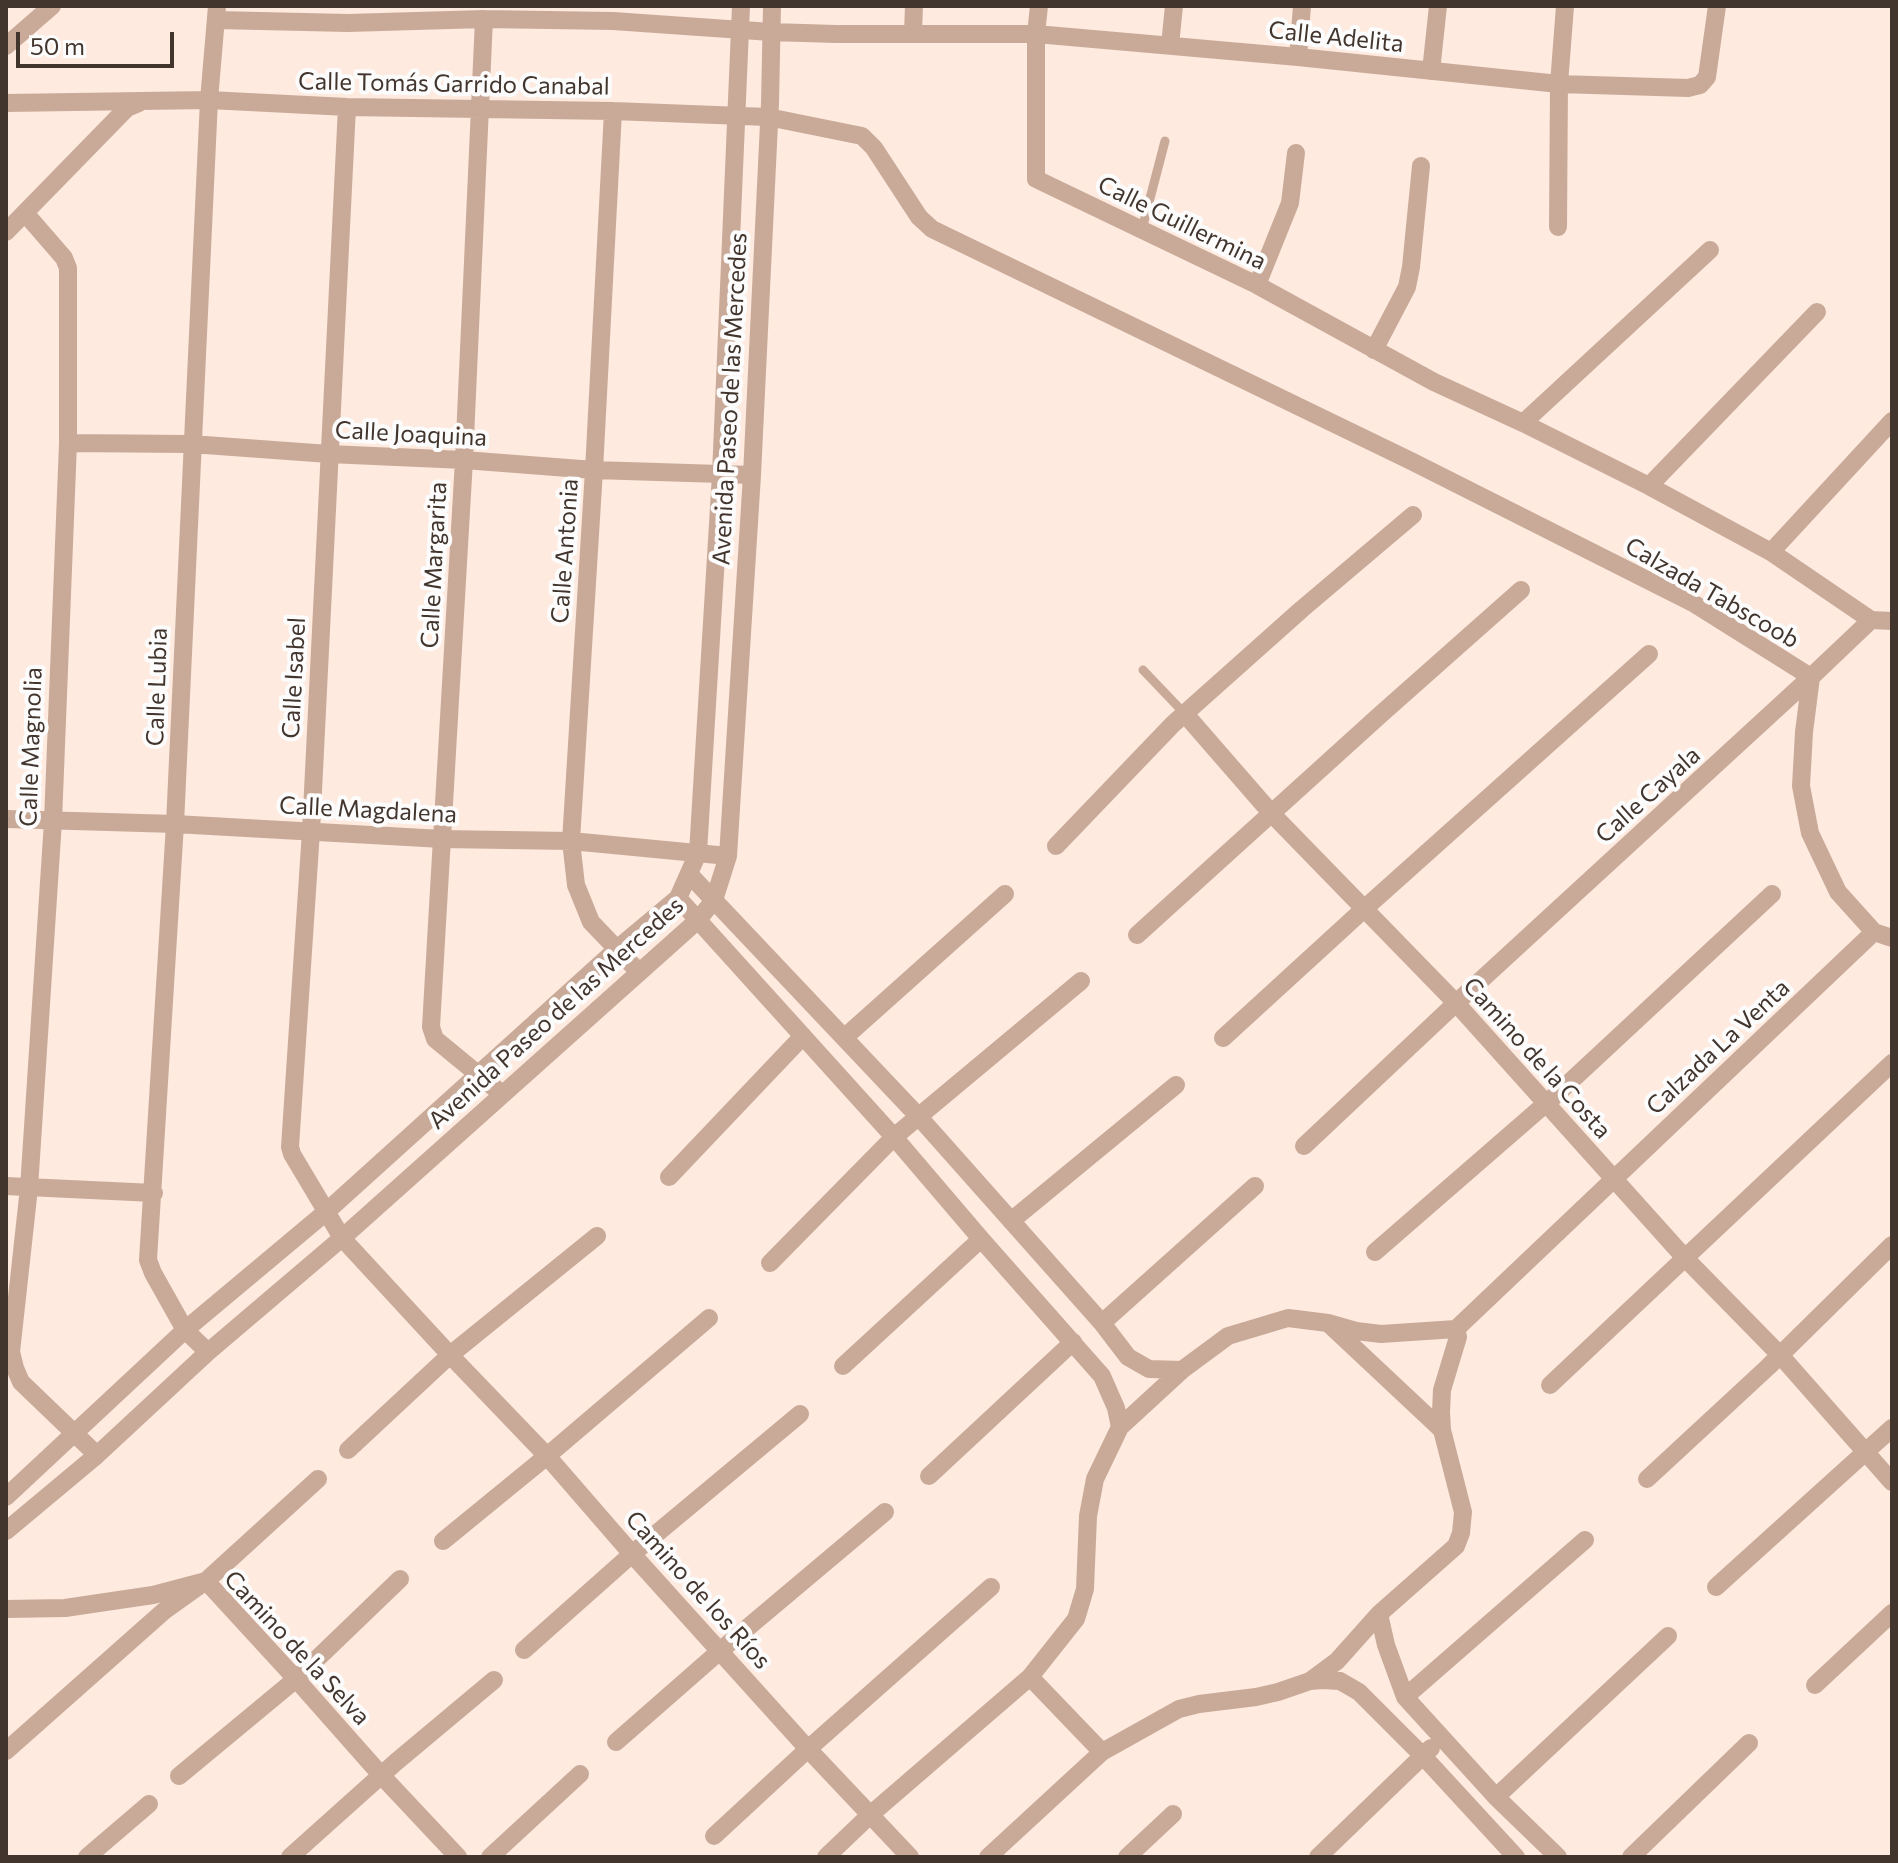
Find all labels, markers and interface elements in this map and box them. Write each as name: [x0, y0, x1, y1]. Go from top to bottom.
scale bar: [20, 16, 178, 66]
street label: Calle Adelita: [1267, 16, 1405, 58]
text: 50 m: [30, 31, 85, 60]
street label: Calle Tomás Garrido Canabal: [298, 67, 610, 101]
street label: Calle Guillermina: [1093, 170, 1271, 276]
street label: Avenida Paseo de las Mercedes: [707, 232, 753, 566]
street label: Calle Joaquina: [334, 416, 488, 452]
street label: Calle Antonia: [546, 478, 584, 624]
street label: Calle Margarita: [415, 481, 453, 649]
street label: Calzada Tabscoob: [1620, 532, 1804, 654]
street label: Calle Isabel: [276, 617, 312, 739]
street label: Calle Lubia: [141, 627, 173, 747]
street label: Calle Magnolia: [14, 667, 48, 827]
street label: Calle Cayala: [1590, 741, 1706, 849]
street label: Calle Magdalena: [278, 791, 458, 829]
street label: Avenida Paseo de las Mercedes: [423, 891, 689, 1135]
street label: Camino de la Costa: [1457, 971, 1617, 1145]
street label: Calzada La Venta: [1641, 973, 1795, 1121]
street label: Camino de los Ríos: [619, 1505, 777, 1675]
street label: Camino de la Selva: [218, 1565, 376, 1731]

